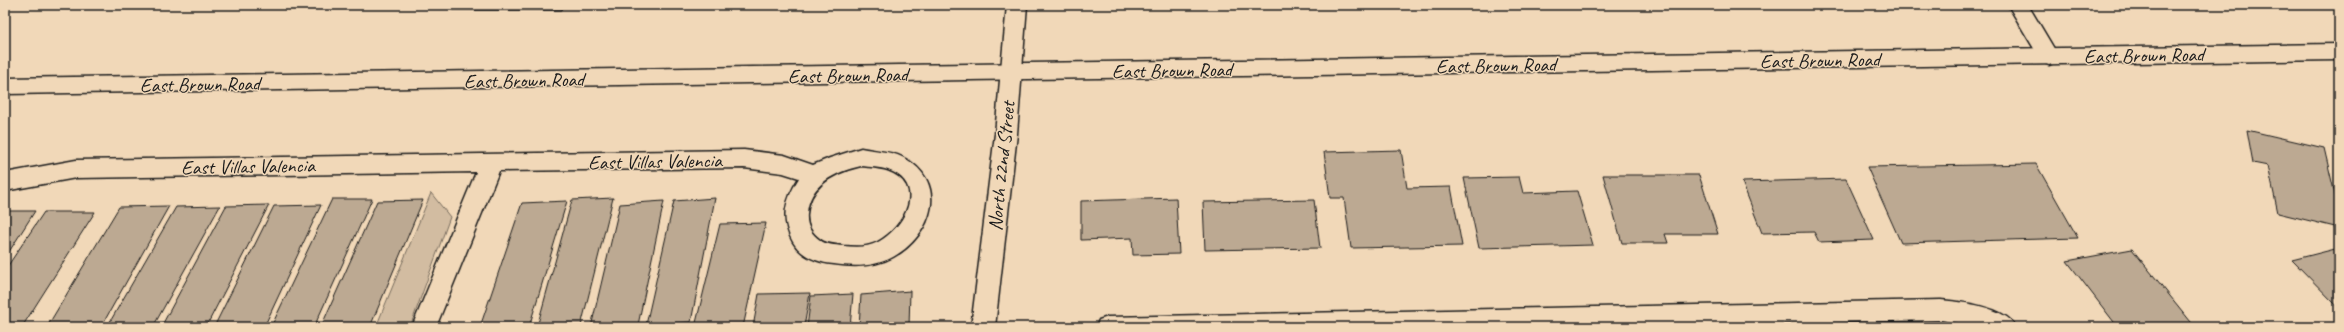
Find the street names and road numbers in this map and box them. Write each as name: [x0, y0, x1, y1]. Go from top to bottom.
street label: East Brown Road: [2084, 42, 2207, 69]
street label: East Brown Road: [1760, 47, 1883, 74]
street label: East Brown Road: [1436, 52, 1559, 79]
street label: East Brown Road: [1112, 57, 1235, 84]
street label: East Brown Road: [788, 62, 911, 89]
street label: East Brown Road: [464, 67, 587, 94]
street label: East Brown Road: [140, 71, 263, 98]
street label: North 22nd Street: [982, 98, 1021, 232]
street label: East Villas Valencia: [588, 148, 723, 175]
street label: East Villas Valencia: [181, 153, 316, 180]

